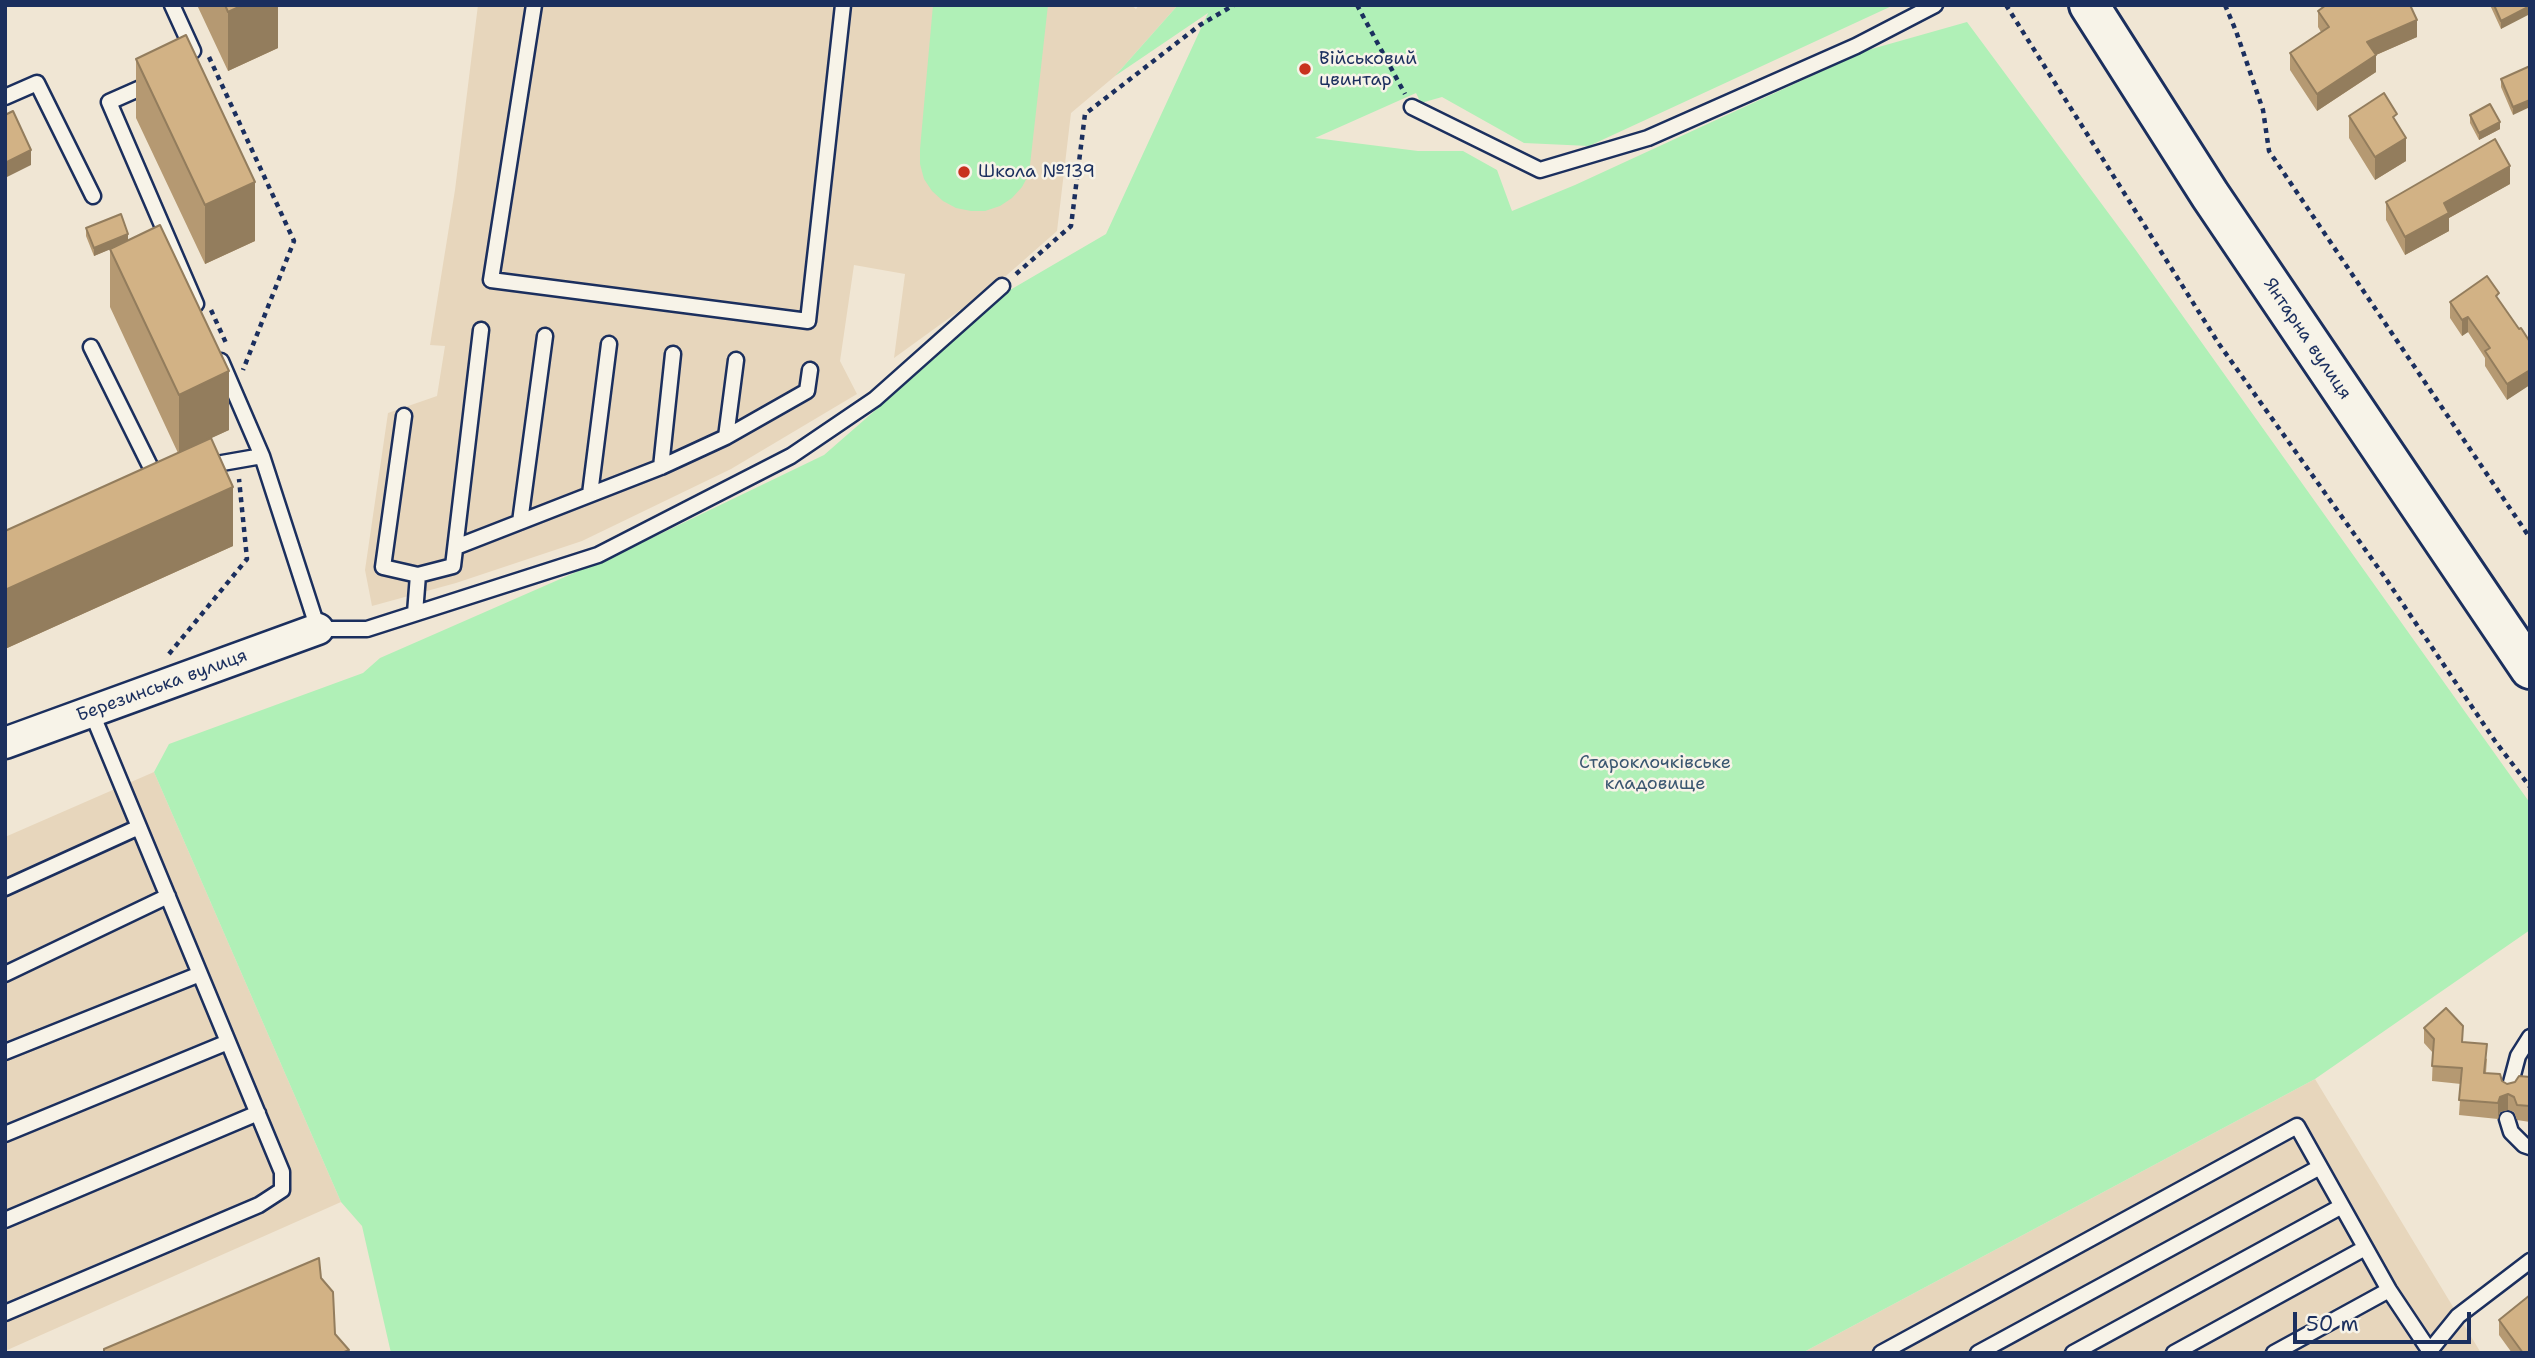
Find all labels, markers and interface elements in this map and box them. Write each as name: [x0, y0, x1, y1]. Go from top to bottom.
place label: Військовий цвинтар: [1319, 48, 1417, 90]
marker: Військовий цвинтар: [1297, 61, 1313, 77]
place label: Школа №139: [978, 161, 1095, 183]
marker: Школа №139: [956, 164, 972, 180]
street label: Янтарна вулиця: [2258, 274, 2356, 404]
street label: Березинська вулиця: [74, 645, 250, 727]
park label: Староклочківське кладовище: [1579, 752, 1731, 794]
scale bar: [2297, 1298, 2476, 1342]
text: 50 m: [2306, 1310, 2359, 1338]

